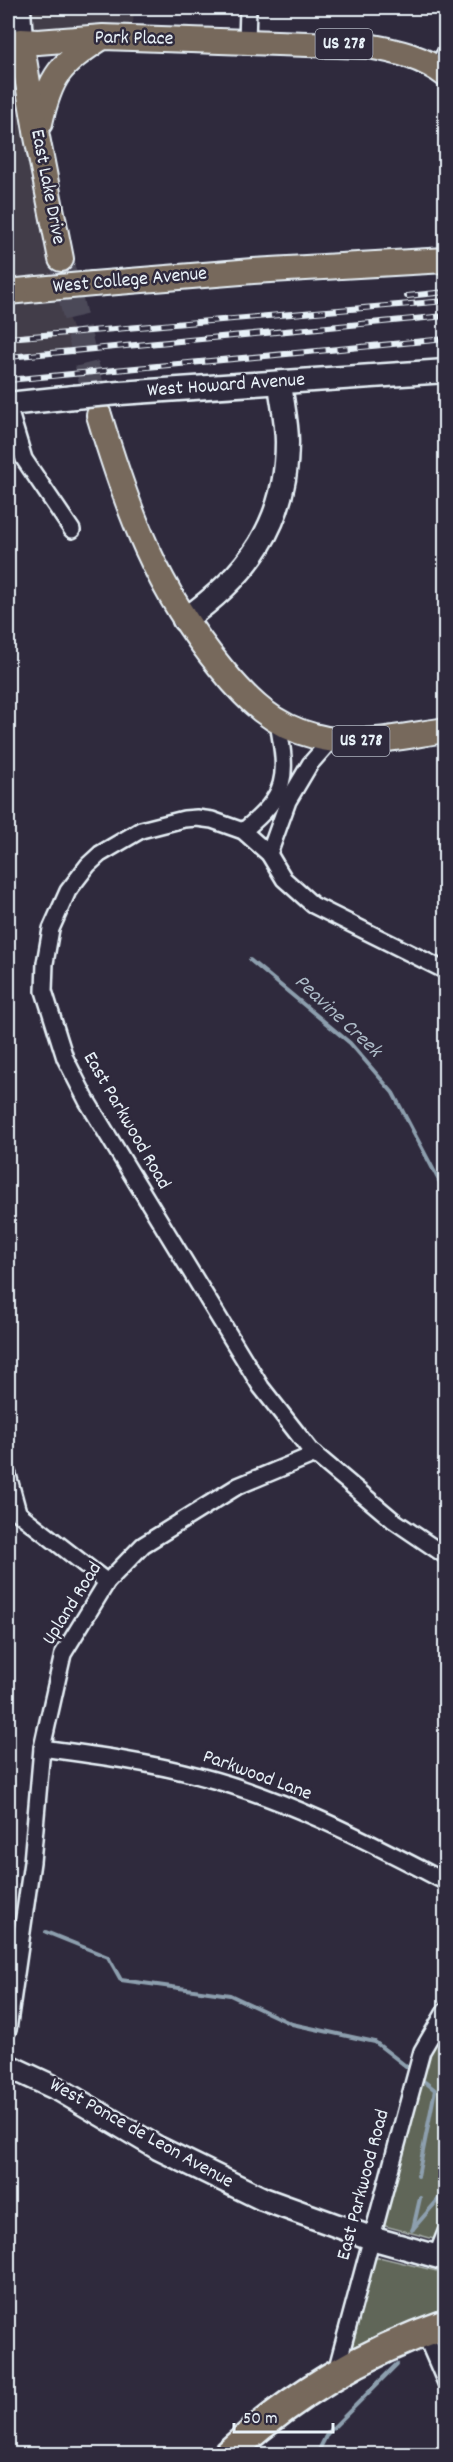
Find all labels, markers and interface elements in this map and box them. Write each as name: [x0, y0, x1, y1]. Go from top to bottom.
street label: Park Place: [94, 24, 174, 54]
road number: US 278: [316, 29, 372, 59]
street label: East Lake Drive: [22, 127, 72, 247]
street label: West College Avenue: [52, 260, 208, 302]
street label: West Howard Avenue: [146, 367, 306, 405]
road number: US 278: [332, 726, 389, 756]
water label: Peavine Creek: [286, 968, 389, 1067]
street label: East Parkwood Road: [75, 1047, 177, 1195]
street label: Upland Road: [36, 1557, 110, 1651]
street label: Parkwood Lane: [198, 1743, 316, 1809]
street label: West Ponce de Leon Avenue: [44, 2072, 238, 2196]
street label: East Parkwood Road: [330, 2107, 398, 2263]
scale bar: [234, 2396, 333, 2434]
text: 50 m: [243, 2407, 278, 2432]

